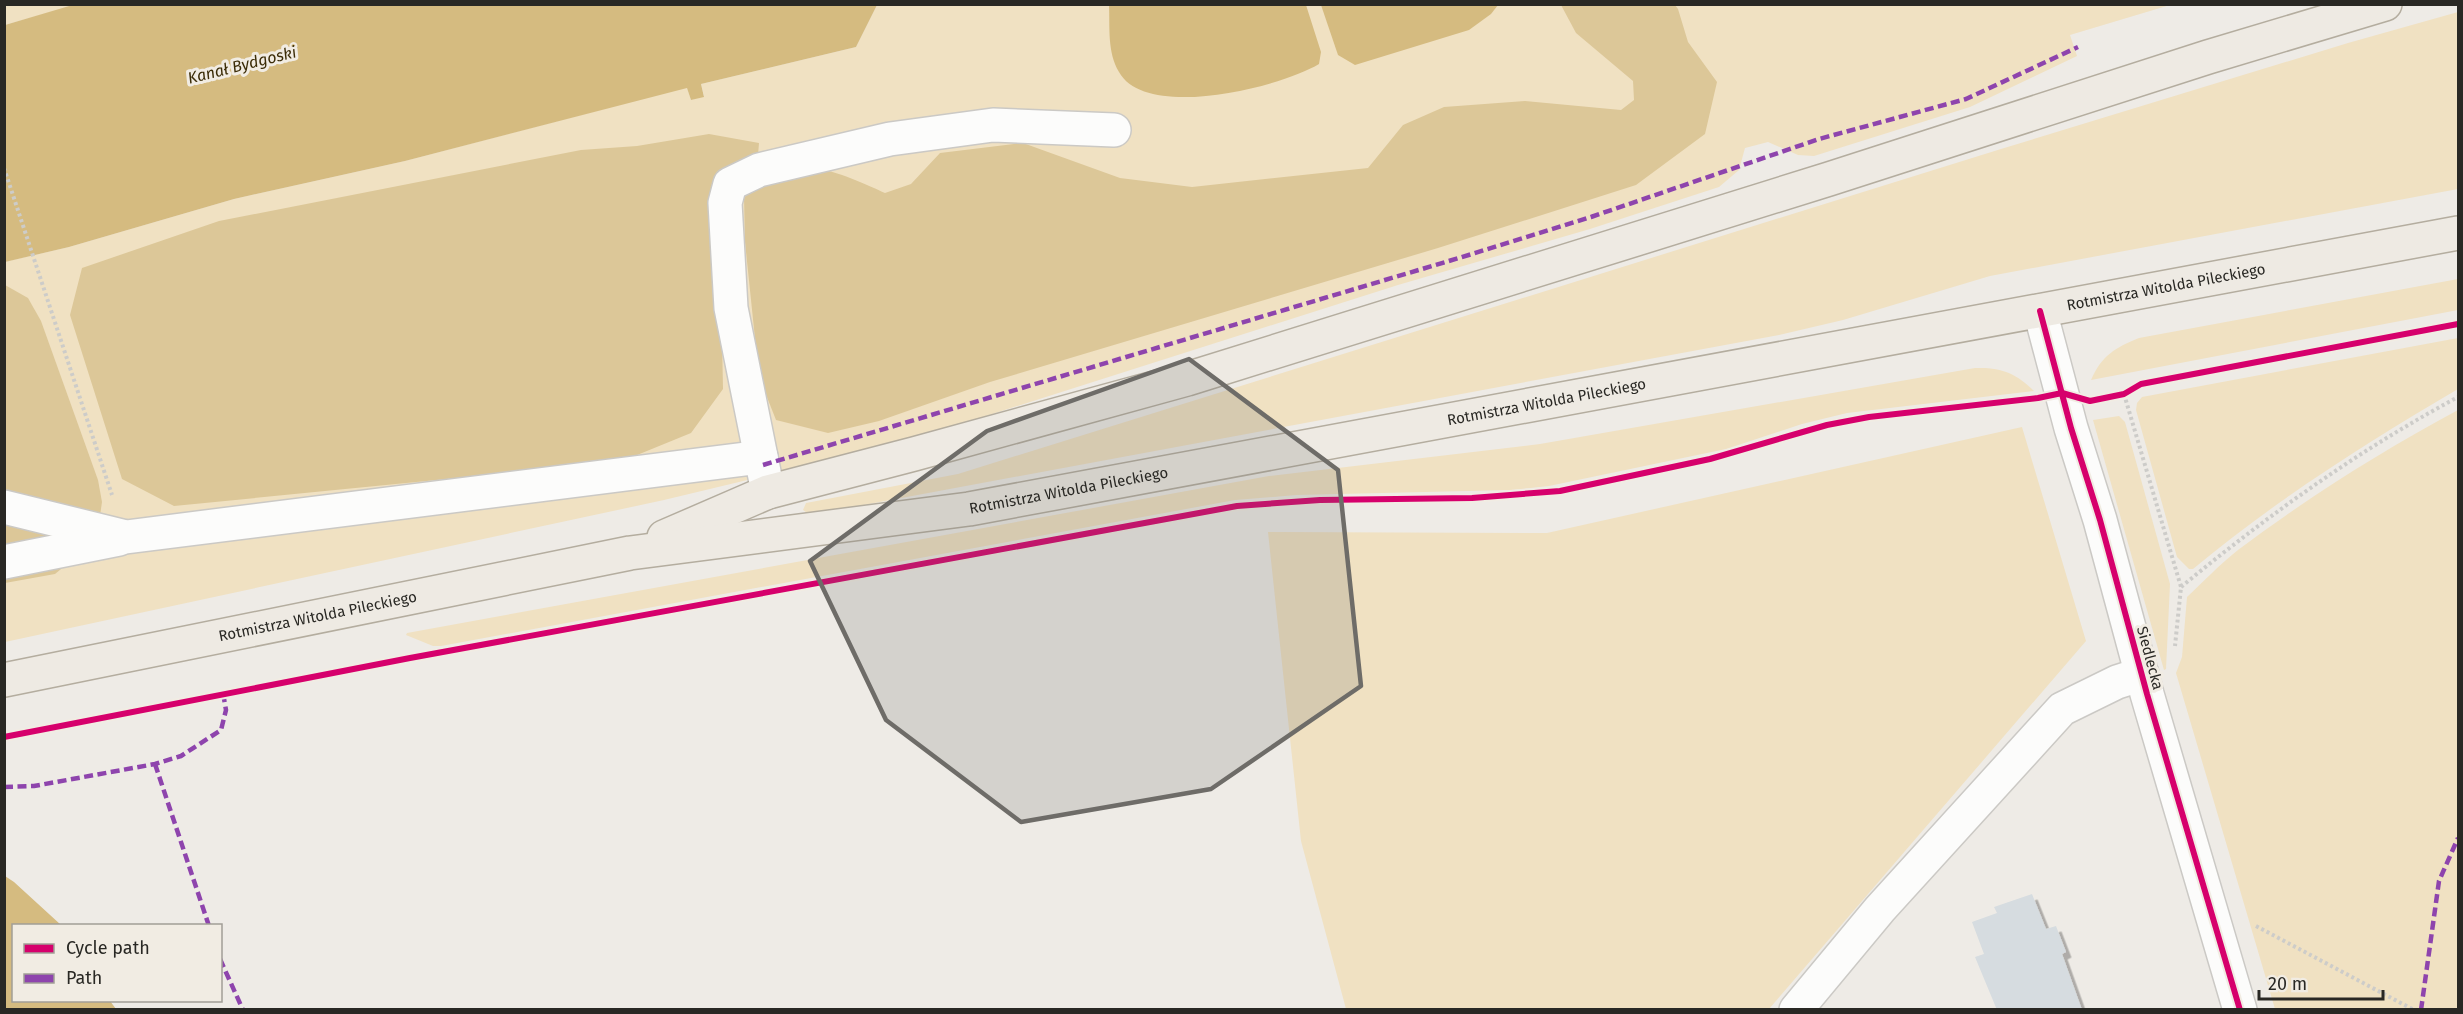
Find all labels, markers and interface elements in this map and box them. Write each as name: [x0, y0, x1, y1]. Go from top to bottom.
water label: Kanał Bydgoski: [186, 42, 299, 88]
street label: Rotmistrza Witolda Pileckiego: [2065, 260, 2267, 314]
street label: Rotmistrza Witolda Pileckiego: [1446, 375, 1647, 429]
street label: Rotmistrza Witolda Pileckiego: [968, 463, 1170, 518]
street label: Rotmistrza Witolda Pileckiego: [217, 587, 418, 645]
street label: Siedlecka: [2133, 624, 2167, 692]
legend: [12, 924, 222, 1002]
text: Cycle path: [66, 937, 150, 959]
scale bar: [2259, 963, 2384, 1001]
text: Path: [66, 967, 102, 989]
text: 20 m: [2268, 973, 2307, 995]

